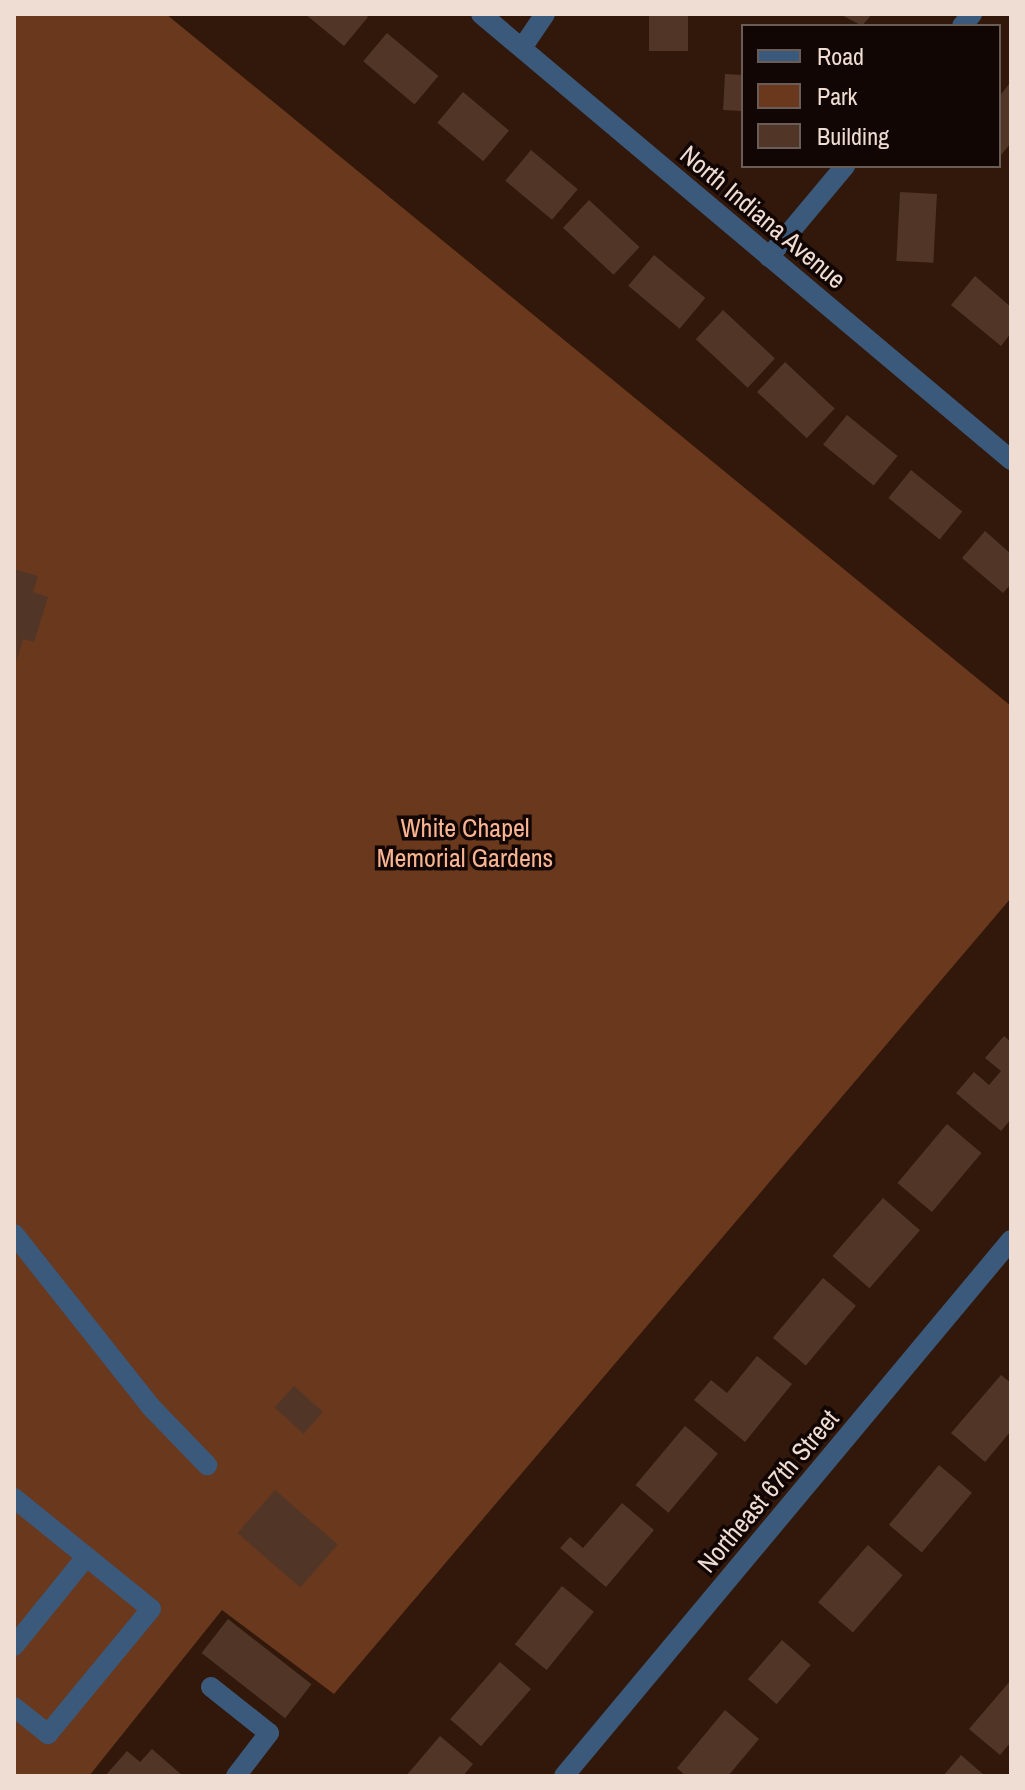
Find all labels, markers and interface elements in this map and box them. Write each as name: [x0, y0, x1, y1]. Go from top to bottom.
legend: [741, 24, 1001, 168]
text: Road: [817, 40, 864, 72]
text: Park: [817, 80, 857, 112]
text: Building: [817, 120, 889, 152]
street label: North Indiana Avenue: [674, 139, 852, 295]
park label: White Chapel Memorial Gardens: [377, 812, 553, 874]
street label: Northeast 67th Street: [691, 1403, 845, 1579]

